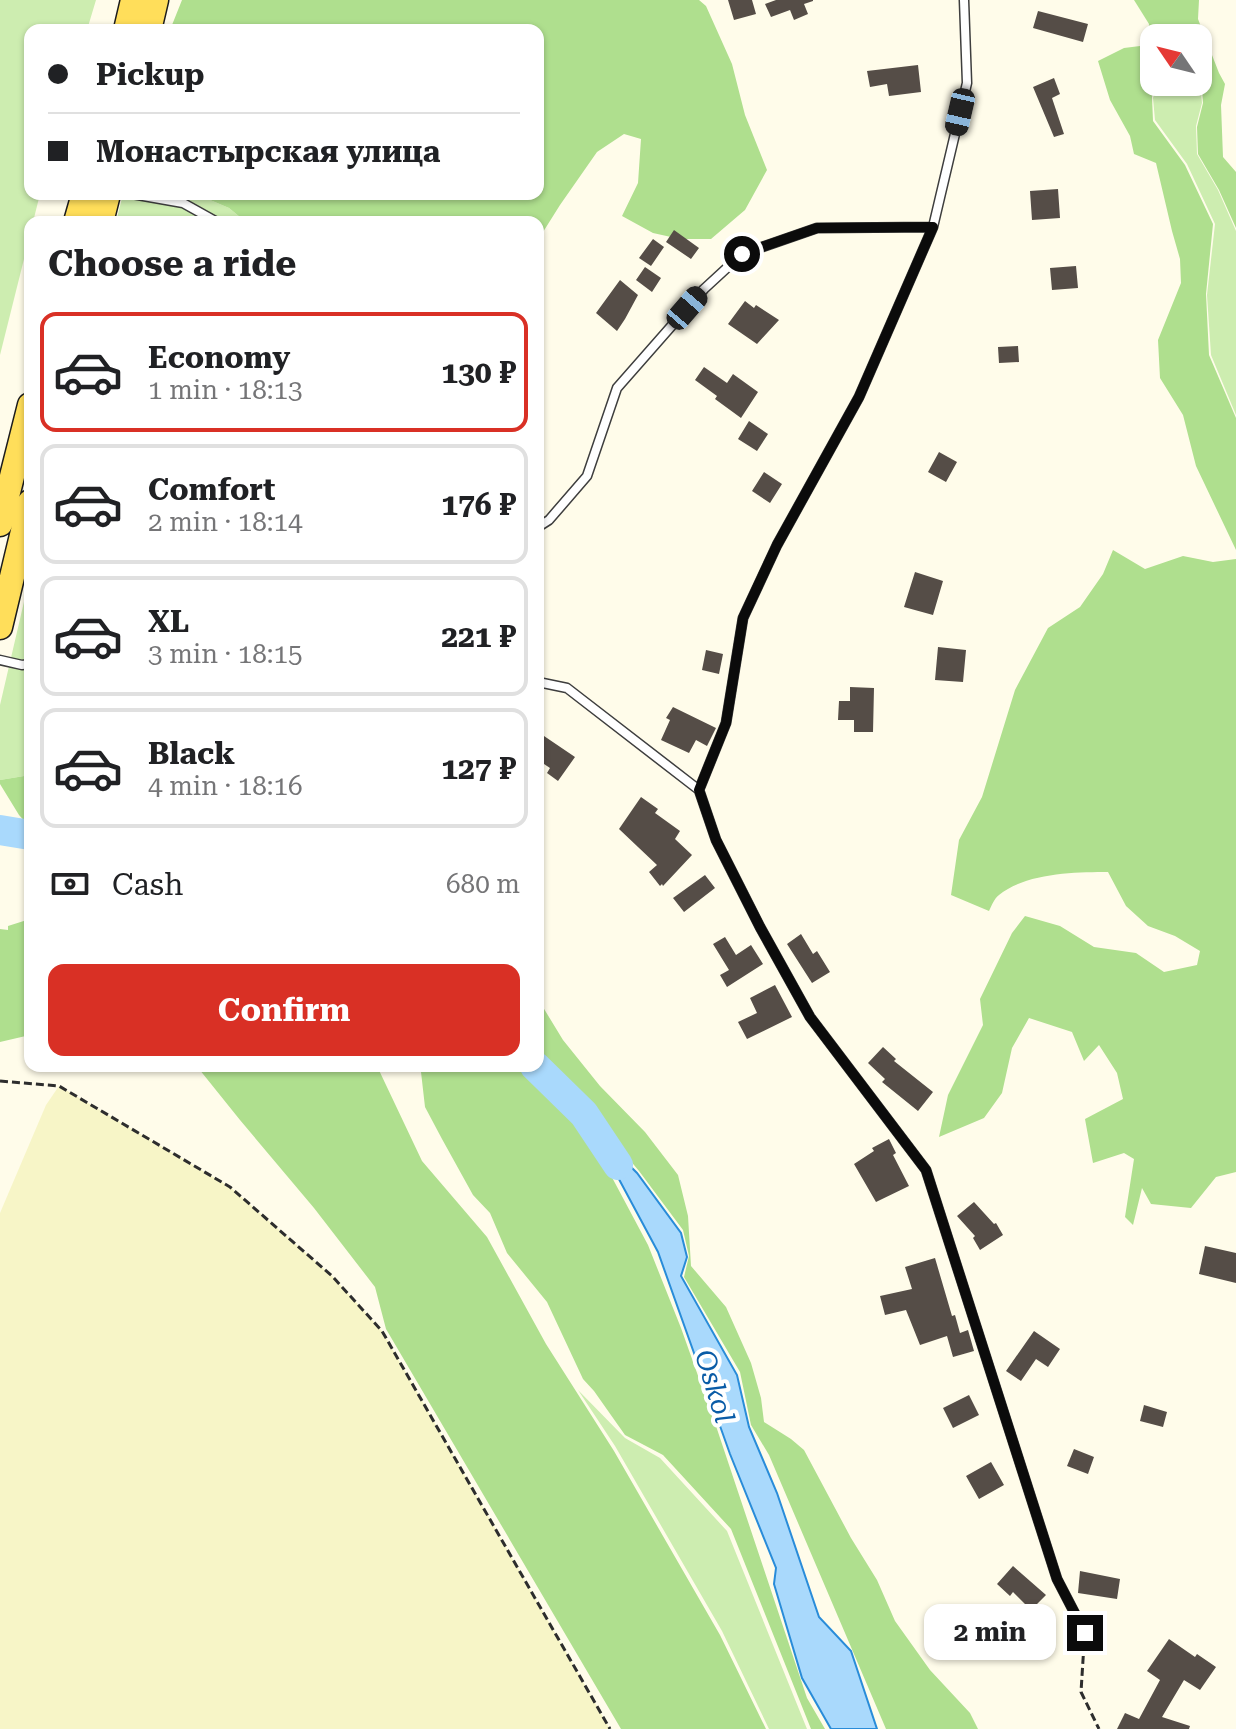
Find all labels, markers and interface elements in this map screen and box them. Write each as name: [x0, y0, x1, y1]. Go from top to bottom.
north arrow: [1140, 24, 1212, 96]
map controls: [1140, 24, 1212, 96]
text: Pickup: [96, 57, 204, 92]
car: [943, 86, 977, 138]
text: Монастырская улица: [96, 134, 440, 169]
route start: [724, 236, 760, 272]
text: Choose a ride: [48, 243, 296, 285]
car: [662, 282, 712, 334]
icon: car: [52, 336, 124, 408]
text: Economy: [148, 340, 290, 375]
text: 130 ₽: [441, 355, 516, 390]
text: 1 min · 18:13: [148, 375, 303, 405]
icon: car: [52, 468, 124, 540]
text: Comfort: [148, 472, 275, 507]
text: 176 ₽: [441, 487, 516, 522]
text: 2 min · 18:14: [148, 507, 303, 537]
icon: car: [52, 600, 124, 672]
text: XL: [148, 604, 189, 639]
text: 221 ₽: [441, 619, 516, 654]
text: 3 min · 18:15: [148, 639, 303, 669]
icon: car: [52, 732, 124, 804]
text: Black: [148, 736, 235, 771]
text: 127 ₽: [441, 751, 516, 786]
text: 4 min · 18:16: [148, 771, 303, 801]
icon: cash: [48, 862, 92, 906]
text: Cash: [112, 867, 183, 902]
text: 680 m: [446, 869, 520, 899]
button: Confirm: [48, 964, 520, 1056]
water label: Oskol: [688, 1346, 741, 1427]
callout: 2 min: [925, 1605, 1057, 1661]
route end: [1067, 1615, 1103, 1651]
text: 2 min: [954, 1617, 1026, 1647]

